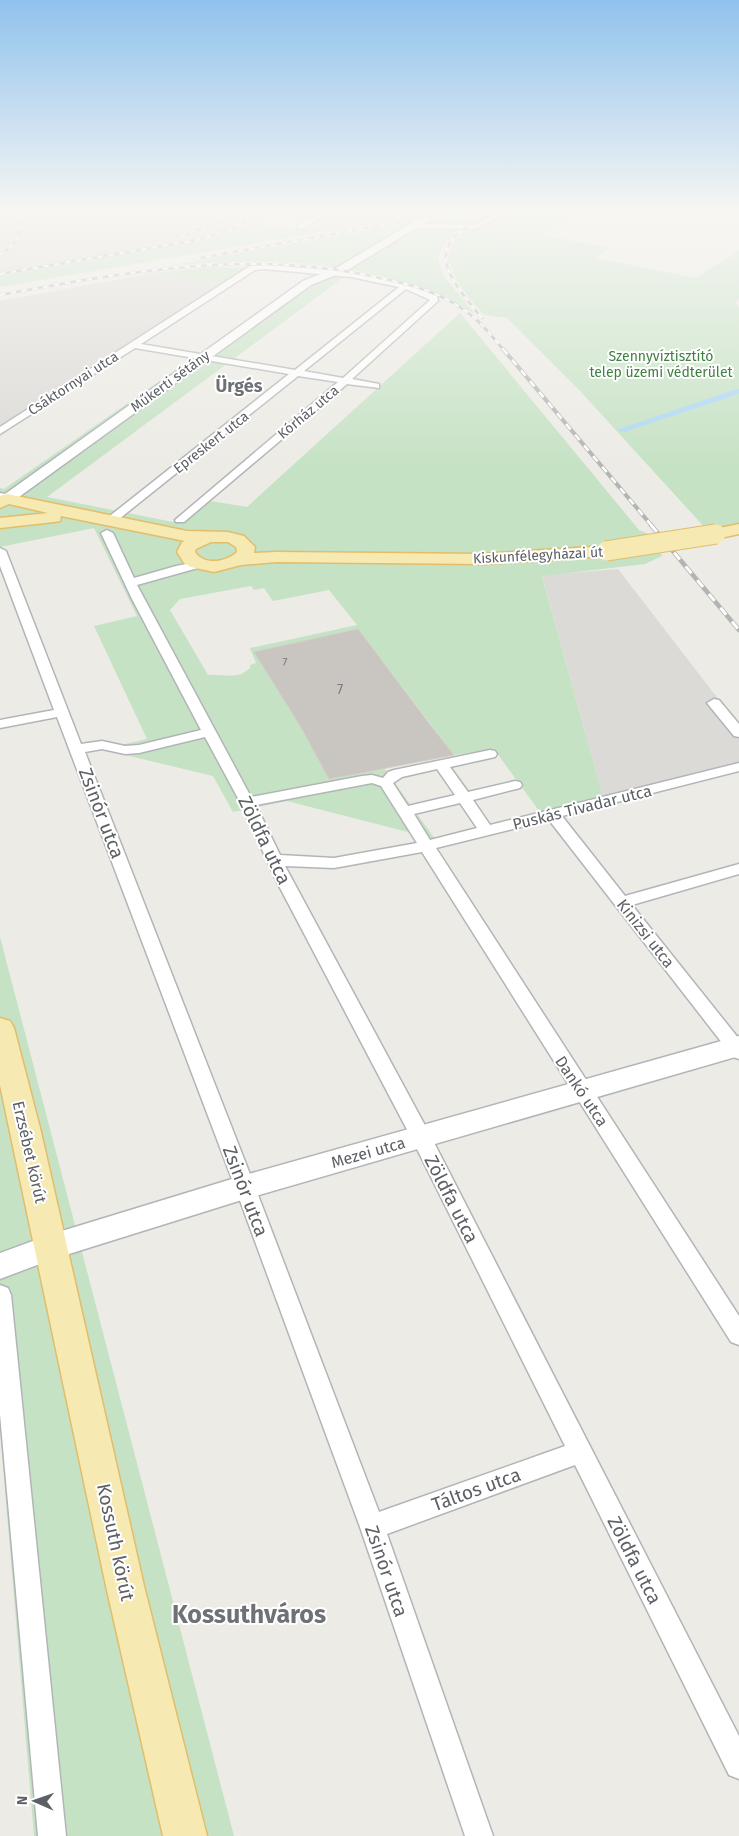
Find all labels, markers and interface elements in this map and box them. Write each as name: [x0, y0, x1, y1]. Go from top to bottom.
street label: Műkerti sétány: [127, 347, 213, 416]
street label: Csáktornyai utca: [25, 348, 122, 419]
park label: Szennyvíztisztító telep üzemi védterület: [589, 348, 734, 381]
district label: Ürgés: [216, 375, 263, 397]
street label: Kórház utca: [274, 382, 342, 443]
street label: Epreskert utca: [170, 408, 252, 477]
street label: Kiskunfélegyházai út: [472, 544, 605, 567]
house number: 7: [283, 656, 288, 669]
house number: 7: [337, 681, 343, 698]
street label: Zsinór utca: [74, 765, 129, 862]
street label: Puskás Tivadar utca: [511, 781, 654, 834]
street label: Zöldfa utca: [233, 792, 296, 888]
street label: Kinizsi utca: [613, 895, 678, 971]
street label: Dankó utca: [551, 1052, 612, 1130]
street label: Erzsébet körút: [9, 1099, 51, 1205]
street label: Mezei utca: [329, 1133, 408, 1172]
street label: Zsinór utca: [218, 1143, 273, 1240]
street label: Zöldfa utca: [420, 1151, 484, 1247]
street label: Táltos utca: [429, 1463, 524, 1516]
street label: Kossuth körút: [92, 1481, 139, 1603]
street label: Zöldfa utca: [603, 1512, 667, 1608]
street label: Zsinór utca: [360, 1522, 413, 1620]
district label: Kossuthváros: [172, 1600, 326, 1630]
north arrow: [10, 1776, 60, 1826]
text: N: [14, 1796, 31, 1806]

